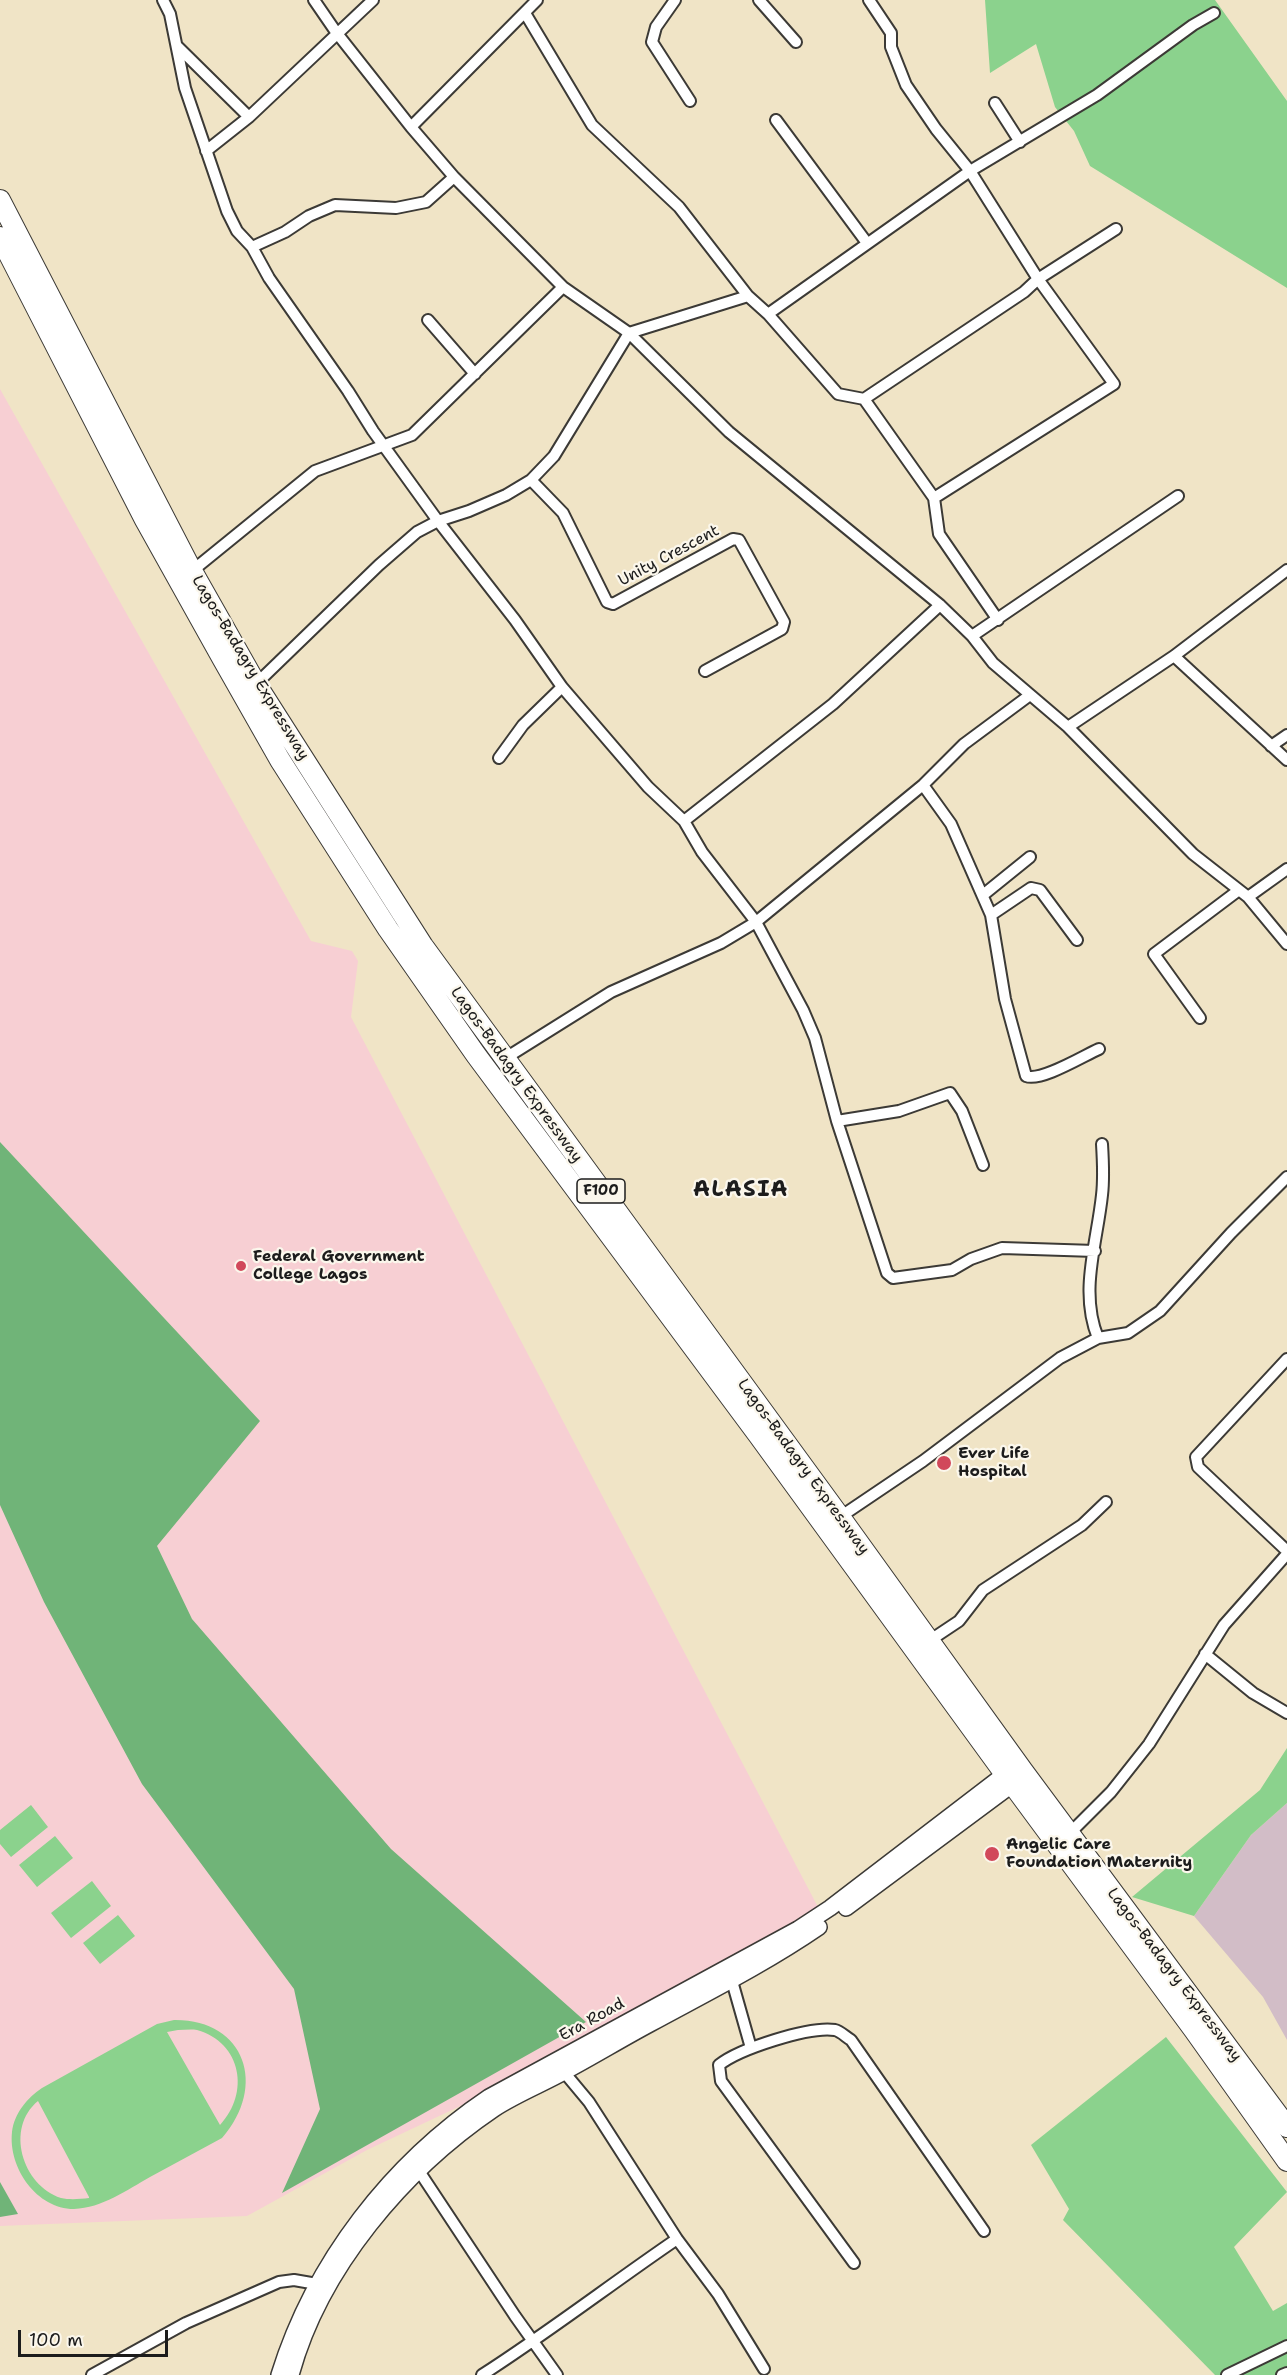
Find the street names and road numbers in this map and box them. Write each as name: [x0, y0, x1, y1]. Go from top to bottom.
street label: Unity Crescent: [615, 521, 723, 591]
street label: Lagos-Badagry Expressway: [187, 572, 313, 764]
street label: Lagos-Badagry Expressway: [446, 983, 586, 1167]
road number: F100: [577, 1179, 625, 1203]
street label: Lagos-Badagry Expressway: [733, 1375, 873, 1559]
street label: Lagos-Badagry Expressway: [1102, 1884, 1246, 2066]
street label: Era Road: [556, 1994, 628, 2046]

